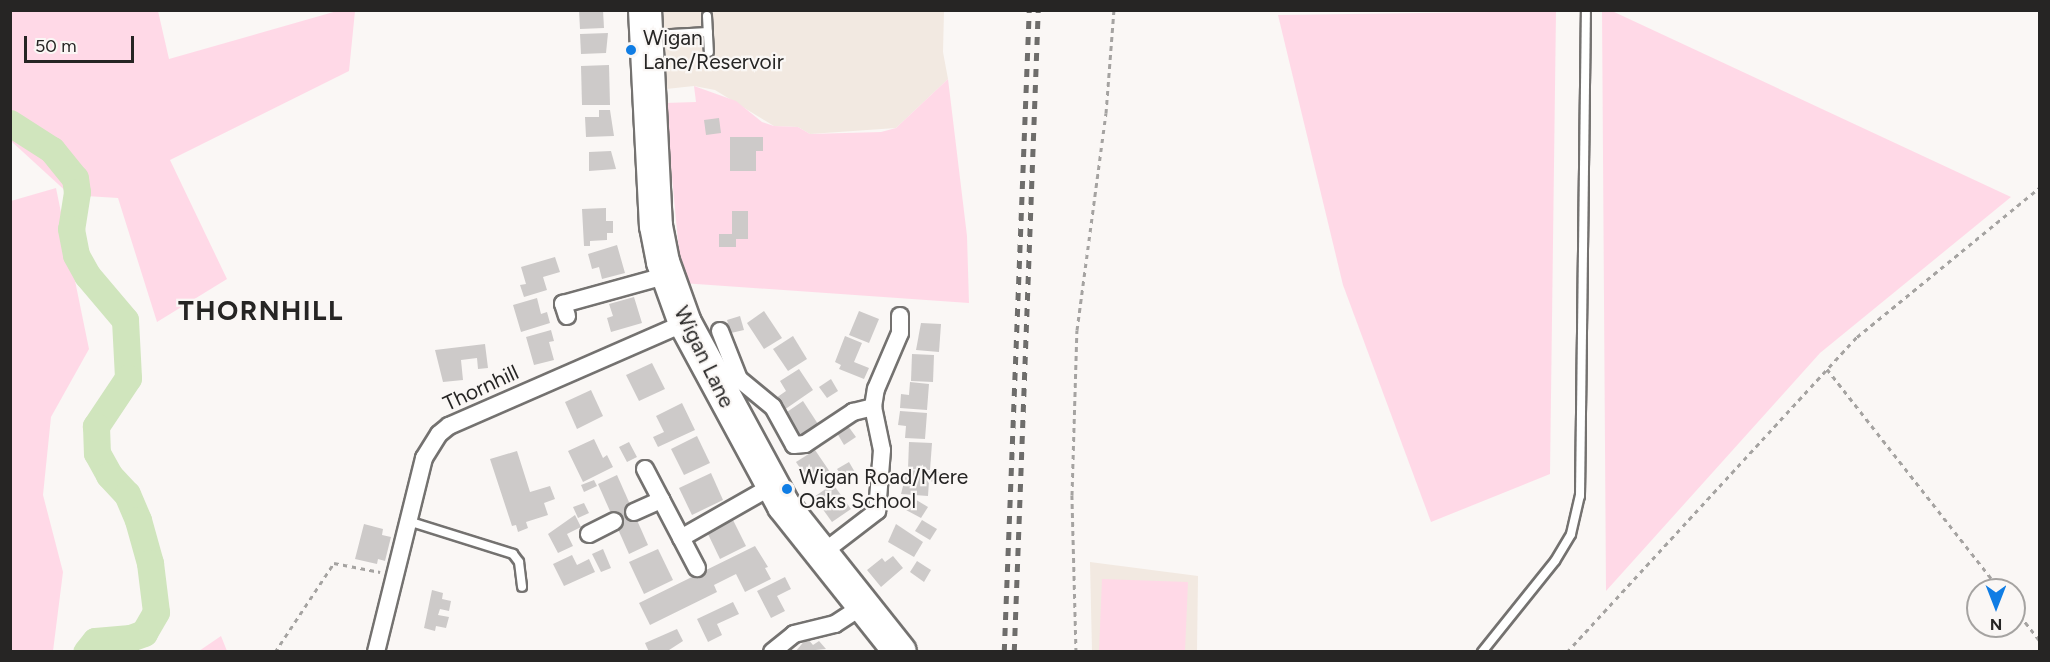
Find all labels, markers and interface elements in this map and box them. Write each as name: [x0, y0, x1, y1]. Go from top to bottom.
scale bar: [27, 24, 136, 62]
place label: Wigan Lane/Reservoir: [643, 25, 784, 75]
text: 50 m: [35, 35, 77, 57]
marker: Wigan Lane/Reservoir: [624, 43, 638, 57]
district label: THORNHILL: [178, 295, 344, 327]
street label: Wigan Lane: [669, 302, 739, 412]
street label: Thornhill: [439, 360, 523, 416]
place label: Wigan Road/Mere Oaks School: [799, 464, 968, 514]
marker: Wigan Road/Mere Oaks School: [780, 482, 794, 496]
north arrow: [1966, 578, 2026, 638]
text: N: [1990, 615, 2002, 634]

